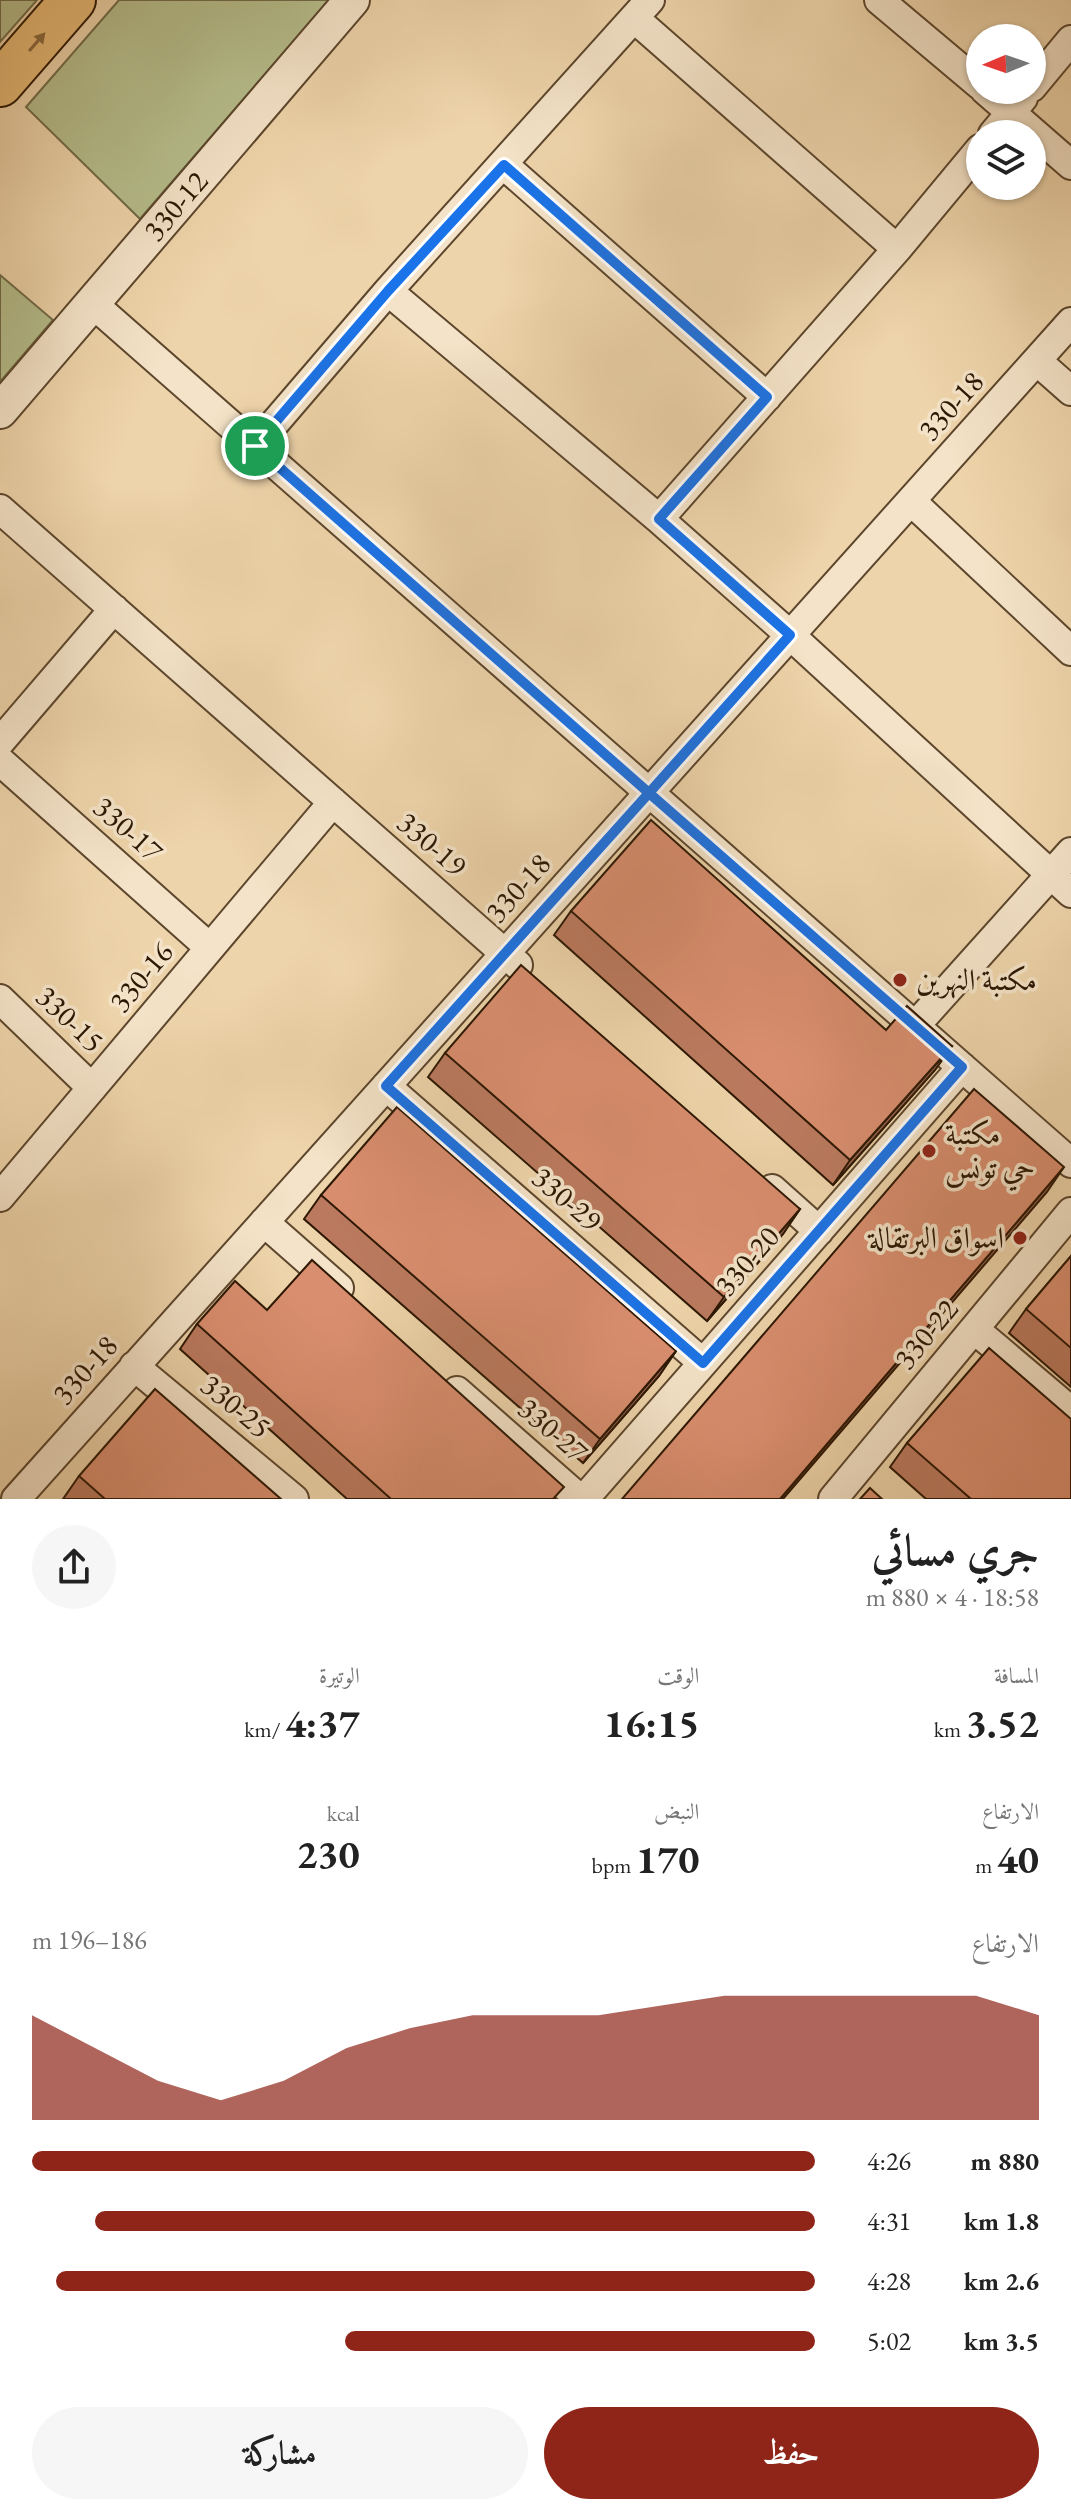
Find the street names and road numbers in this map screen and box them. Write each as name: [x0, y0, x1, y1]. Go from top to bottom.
street label: 330-12: [134, 162, 217, 249]
street label: 330-18: [909, 363, 992, 449]
street label: 330-17: [85, 787, 172, 870]
street label: 330-19: [389, 803, 475, 885]
street label: 330-18: [476, 845, 559, 931]
street label: 330-16: [100, 933, 181, 1020]
street label: 330-15: [28, 977, 113, 1061]
street label: 330-29: [524, 1158, 610, 1240]
street label: 330-20: [706, 1218, 788, 1304]
street label: 330-22: [885, 1290, 967, 1377]
street label: 330-18: [43, 1327, 126, 1413]
street label: 330-25: [193, 1365, 280, 1446]
street label: 330-27: [510, 1389, 597, 1471]

